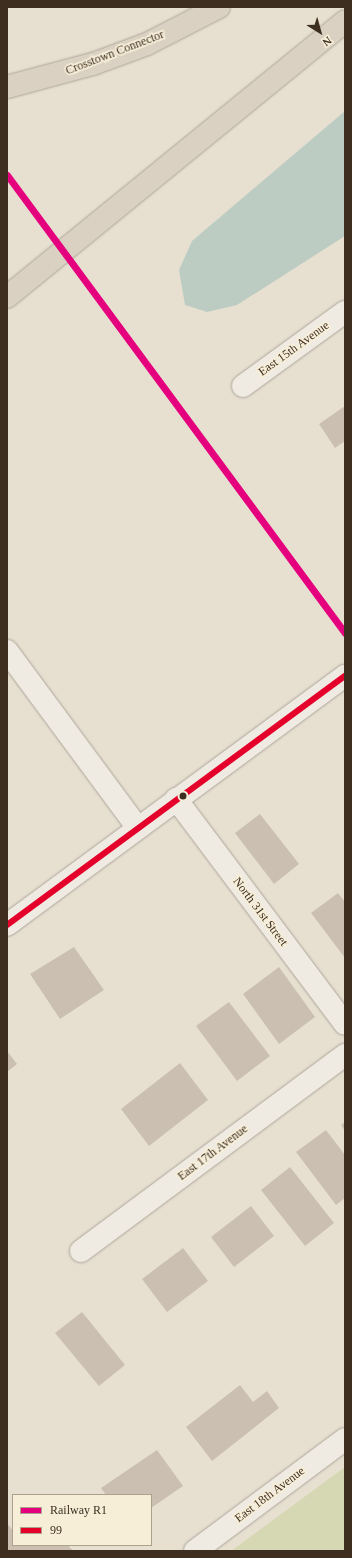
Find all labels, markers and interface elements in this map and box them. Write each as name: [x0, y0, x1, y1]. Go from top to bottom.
north arrow: [300, 12, 340, 52]
street label: Crosstown Connector: [64, 28, 166, 78]
text: N: [320, 34, 334, 49]
street label: East 15th Avenue: [256, 318, 332, 380]
unlabelled marker: [178, 791, 188, 801]
street label: North 31st Street: [230, 875, 290, 949]
street label: East 17th Avenue: [175, 1122, 251, 1184]
street label: East 18th Avenue: [232, 1464, 308, 1526]
legend: [12, 1494, 152, 1546]
text: Railway R1: [50, 1503, 107, 1517]
text: 99: [50, 1523, 62, 1537]

